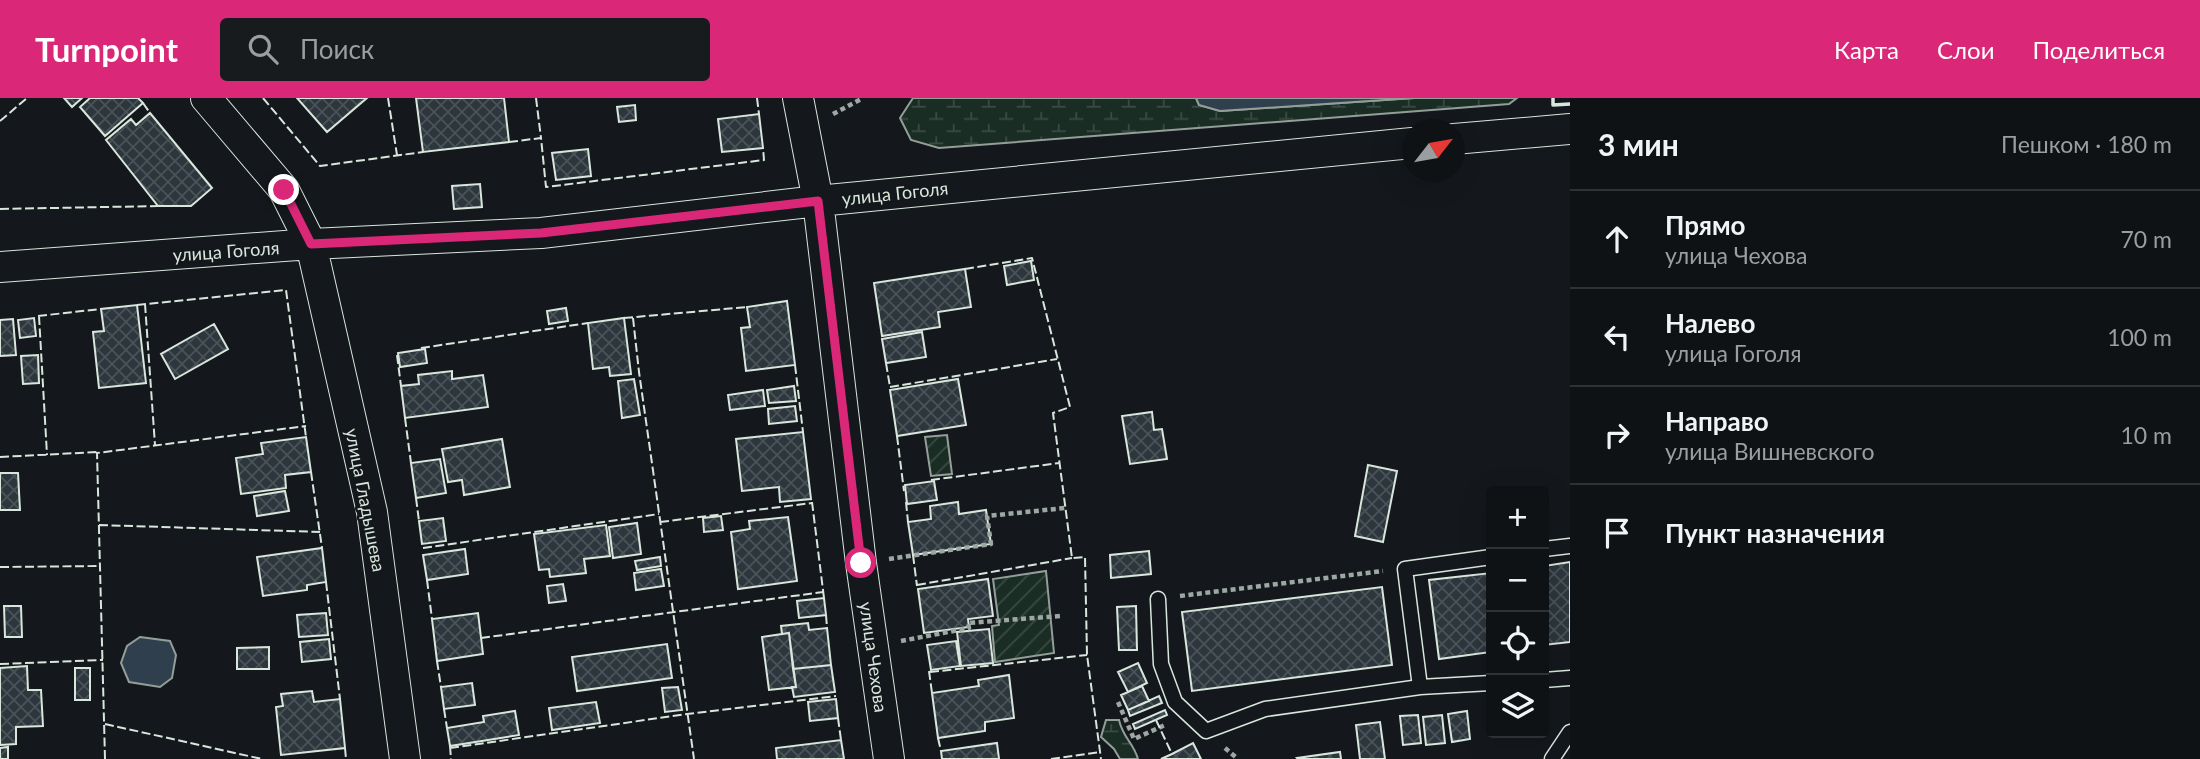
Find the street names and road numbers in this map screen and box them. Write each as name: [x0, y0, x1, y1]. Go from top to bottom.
street label: улица Гоголя: [841, 176, 949, 210]
street label: улица Гоголя: [172, 236, 280, 266]
street label: улица Гладышева: [341, 426, 391, 574]
street label: улица Чехова: [855, 600, 893, 714]

